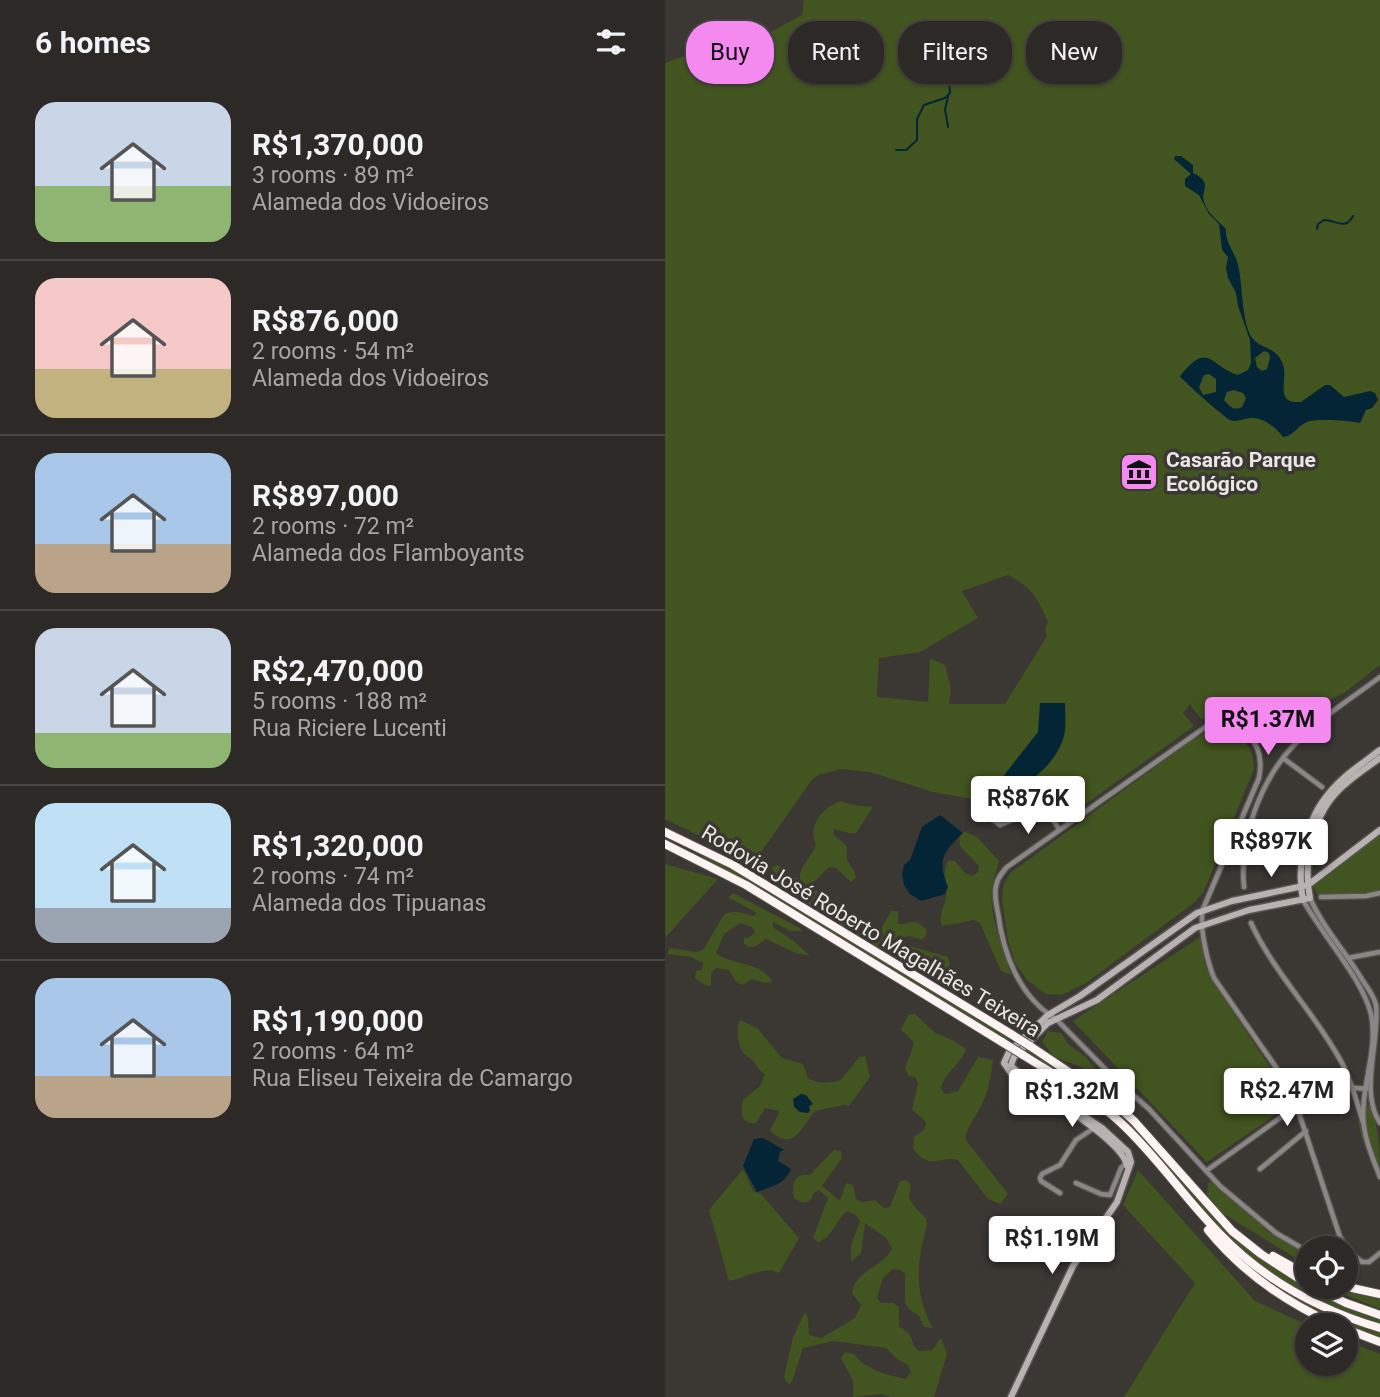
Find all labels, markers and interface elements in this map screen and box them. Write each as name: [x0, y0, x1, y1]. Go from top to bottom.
chip: Buy: [686, 21, 774, 84]
chip: Rent: [788, 21, 884, 84]
chip: Filters: [898, 21, 1012, 84]
chip: New: [1026, 21, 1122, 84]
icon: filters: [592, 23, 630, 61]
text: 6 homes: [35, 25, 151, 60]
text: R$1,370,000: [252, 127, 424, 162]
icon: home: [91, 130, 175, 214]
text: 3 rooms · 89 m²: [252, 162, 414, 189]
text: Alameda dos Vidoeiros: [252, 189, 489, 216]
text: R$876,000: [252, 303, 399, 338]
icon: home: [91, 306, 175, 390]
text: 2 rooms · 54 m²: [252, 338, 414, 365]
text: Alameda dos Vidoeiros: [252, 365, 489, 392]
place label: Casarão Parque Ecológico: [1166, 448, 1316, 496]
museum icon: Casarão Parque Ecológico: [1118, 451, 1160, 493]
text: R$897,000: [252, 478, 399, 513]
icon: home: [91, 481, 175, 565]
text: 2 rooms · 72 m²: [252, 513, 414, 540]
text: Alameda dos Flamboyants: [252, 540, 525, 567]
text: R$2,470,000: [252, 653, 424, 688]
icon: home: [91, 656, 175, 740]
text: 5 rooms · 188 m²: [252, 688, 427, 715]
pin: R$1.37M: [1203, 698, 1333, 757]
text: R$1.37M: [1221, 706, 1315, 733]
text: Rua Riciere Lucenti: [252, 715, 447, 742]
pin: R$876K: [971, 776, 1085, 836]
text: R$876K: [987, 785, 1069, 812]
street label: Rodovia José Roberto Magalhães Teixeira: [697, 820, 1045, 1042]
pin: R$897K: [1214, 820, 1328, 879]
text: R$1,320,000: [252, 828, 424, 863]
text: R$897K: [1230, 828, 1312, 855]
icon: home: [91, 831, 175, 915]
text: 2 rooms · 74 m²: [252, 863, 414, 890]
text: Alameda dos Tipuanas: [252, 890, 486, 917]
text: R$1,190,000: [252, 1003, 424, 1038]
icon: home: [91, 1006, 175, 1090]
text: 2 rooms · 64 m²: [252, 1038, 414, 1065]
text: Rua Eliseu Teixeira de Camargo: [252, 1065, 573, 1092]
pin: R$2.47M: [1222, 1068, 1352, 1128]
pin: R$1.32M: [1007, 1070, 1137, 1129]
text: R$2.47M: [1240, 1077, 1334, 1104]
text: R$1.32M: [1025, 1078, 1119, 1105]
pin: R$1.19M: [987, 1216, 1117, 1276]
text: R$1.19M: [1005, 1225, 1099, 1252]
map controls: [1295, 1236, 1358, 1376]
button: locate: [1295, 1236, 1358, 1299]
button: layers: [1295, 1313, 1358, 1376]

